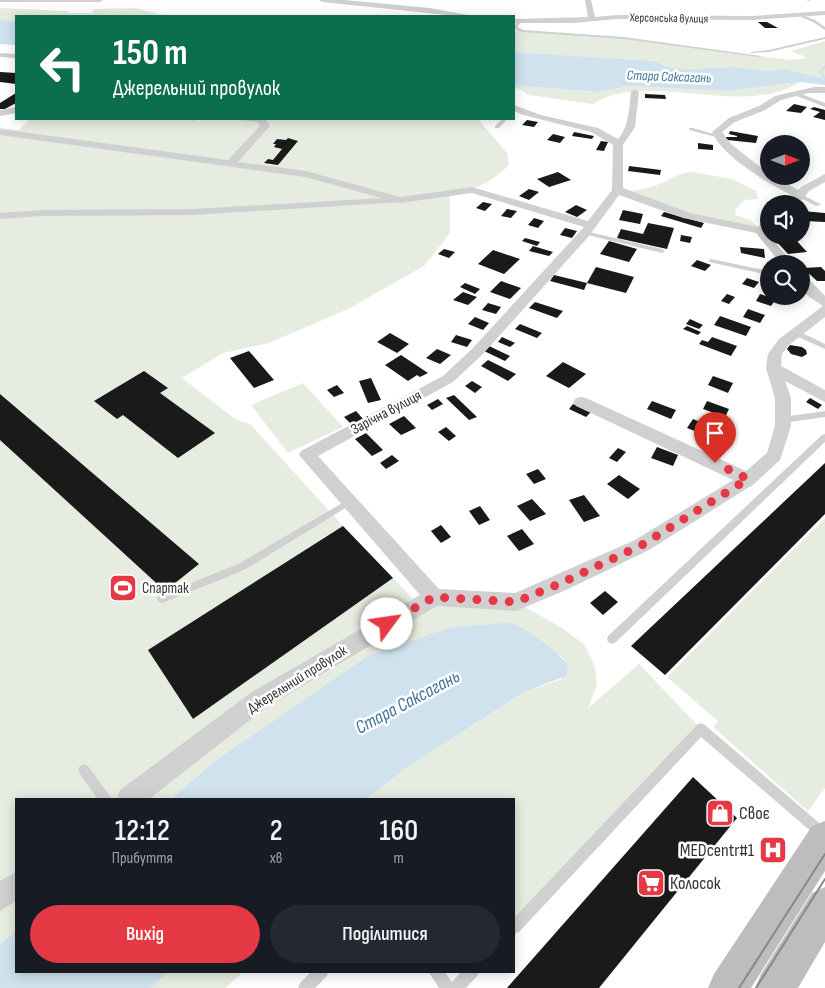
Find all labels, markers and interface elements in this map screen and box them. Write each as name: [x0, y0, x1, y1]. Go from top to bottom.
street label: Херсонська вулиця: [629, 10, 709, 27]
text: 150 m: [113, 32, 187, 75]
icon: left: [30, 35, 95, 100]
water label: Стара Саксагань: [626, 67, 712, 86]
text: Джерельний провулок: [113, 75, 280, 102]
north arrow: [760, 135, 810, 185]
map controls: [760, 135, 810, 305]
button: sound: [760, 195, 810, 245]
button: search: [760, 255, 810, 305]
street label: Зарічна вулиця: [348, 386, 425, 439]
pin: [694, 412, 736, 463]
icon: arrive: [701, 419, 729, 447]
sports icon: Спартак: [108, 573, 138, 603]
place label: Спартак: [142, 579, 189, 598]
position arrow: [360, 597, 412, 649]
street label: Джерельний провулок: [244, 641, 351, 718]
water label: Стара Саксагань: [351, 665, 464, 740]
shop icon: Своє: [705, 798, 735, 828]
place label: Своє: [739, 803, 770, 824]
text: 12:12: [115, 813, 170, 849]
text: 2: [270, 813, 282, 849]
text: 160: [379, 813, 418, 849]
hospital icon: MEDcentr#1: [758, 835, 788, 865]
place label: MEDcentr#1: [680, 840, 755, 861]
text: Прибуття: [112, 849, 173, 868]
text: хв: [270, 849, 282, 868]
text: m: [394, 849, 404, 868]
supermarket icon: Колосок: [636, 868, 666, 898]
place label: Колосок: [670, 873, 721, 894]
button: Вихід: [30, 905, 260, 963]
button: Поділитися: [270, 905, 500, 963]

